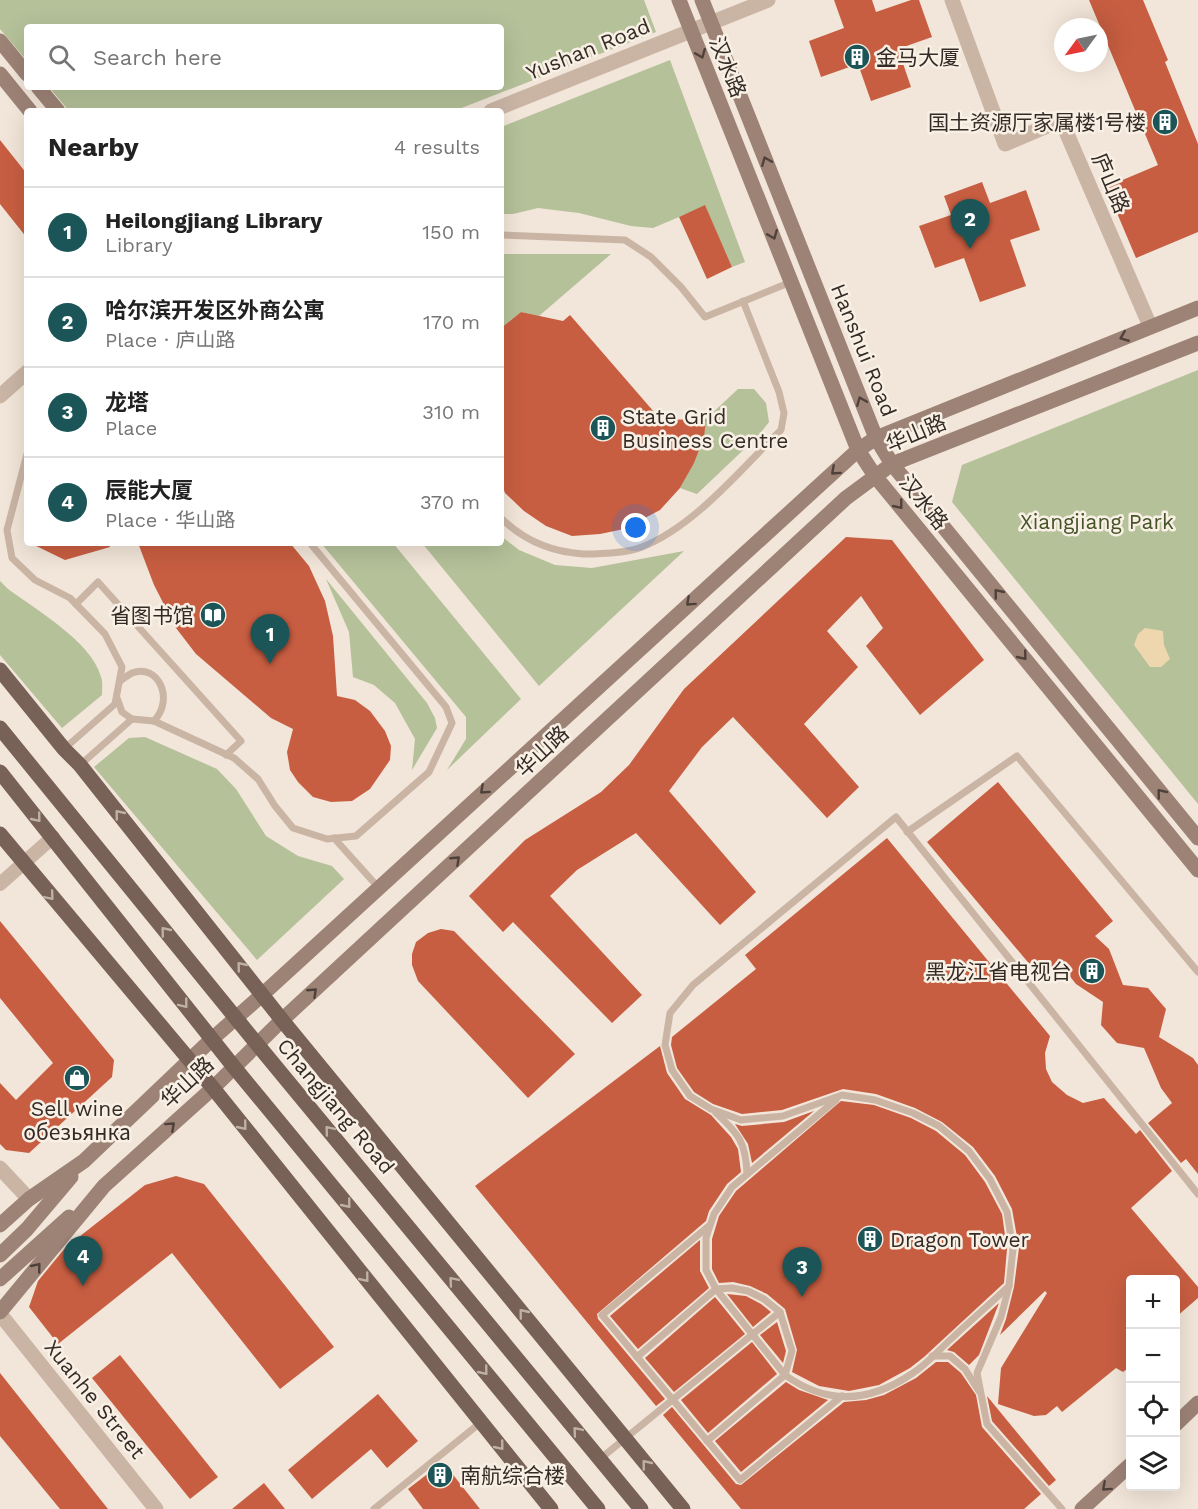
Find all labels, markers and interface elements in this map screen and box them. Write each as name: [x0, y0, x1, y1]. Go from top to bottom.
street label: Yushan Road: [522, 13, 654, 85]
north arrow: [1054, 18, 1108, 72]
search box: [24, 24, 504, 90]
street label: 汉水路: [705, 33, 751, 101]
icon: search: [45, 41, 78, 74]
building icon: 金马大厦: [842, 42, 872, 72]
text: Search here: [93, 45, 222, 70]
place label: 金马大厦: [876, 45, 960, 70]
one-way arrow: [694, 48, 706, 59]
building icon: 国土资源厅家属楼1号楼: [1150, 107, 1180, 137]
place label: 国土资源厅家属楼1号楼: [928, 110, 1146, 135]
text: Nearby: [48, 132, 139, 162]
text: 4 results: [394, 135, 480, 159]
street label: 庐山路: [1087, 149, 1135, 217]
one-way arrow: [761, 157, 773, 168]
pin: 2: [950, 200, 990, 249]
text: Heilongjiang Library: [105, 208, 322, 233]
text: 1: [63, 220, 72, 244]
text: 150 m: [422, 220, 480, 244]
one-way arrow: [766, 229, 778, 240]
text: Library: [105, 233, 173, 257]
street label: Hanshui Road: [826, 280, 902, 420]
text: 哈尔滨开发区外商公寓: [105, 298, 325, 323]
text: 2: [62, 310, 73, 334]
text: 170 m: [423, 310, 480, 334]
text: Place · 庐山路: [105, 328, 236, 352]
one-way arrow: [1119, 330, 1130, 342]
text: 龙塔: [105, 390, 149, 415]
one-way arrow: [856, 396, 869, 407]
text: 3: [62, 400, 73, 424]
text: 310 m: [422, 400, 480, 424]
place label: State Grid Business Centre: [622, 404, 788, 453]
street label: 华山路: [882, 409, 950, 457]
building icon: State Grid Business Centre: [588, 413, 618, 443]
text: Place: [105, 416, 157, 440]
one-way arrow: [831, 464, 841, 475]
street label: 汉水路: [894, 470, 954, 534]
text: 辰能大厦: [105, 478, 193, 503]
text: 4: [61, 490, 74, 514]
text: 370 m: [420, 490, 480, 514]
one-way arrow: [892, 499, 903, 510]
text: Place · 华山路: [105, 508, 236, 532]
park label: Xiangjiang Park: [1020, 509, 1174, 534]
your location: [621, 513, 650, 542]
one-way arrow: [994, 589, 1005, 600]
one-way arrow: [687, 595, 698, 606]
library icon: 省图书馆: [198, 600, 228, 630]
place label: 省图书馆: [110, 603, 194, 628]
pin: 1: [250, 614, 290, 664]
one-way arrow: [1016, 649, 1027, 660]
street label: 华山路: [510, 720, 574, 782]
one-way arrow: [480, 783, 491, 794]
one-way arrow: [1157, 789, 1168, 800]
one-way arrow: [115, 809, 126, 820]
one-way arrow: [30, 811, 41, 822]
one-way arrow: [449, 856, 459, 867]
one-way arrow: [43, 889, 54, 900]
one-way arrow: [162, 927, 173, 938]
building icon: 黑龙江省电视台: [1077, 956, 1107, 986]
place label: 黑龙江省电视台: [925, 959, 1072, 984]
one-way arrow: [237, 962, 248, 973]
one-way arrow: [306, 988, 316, 999]
one-way arrow: [177, 997, 188, 1008]
street label: Changjiang Road: [272, 1033, 400, 1179]
street label: 华山路: [155, 1051, 219, 1113]
shop icon: Sell wine обезьянка: [62, 1063, 92, 1093]
place label: Sell wine обезьянка: [23, 1096, 131, 1145]
one-way arrow: [235, 1119, 246, 1130]
one-way arrow: [164, 1122, 174, 1133]
one-way arrow: [325, 1126, 336, 1137]
one-way arrow: [339, 1197, 350, 1208]
building icon: Dragon Tower: [855, 1224, 885, 1254]
place label: Dragon Tower: [890, 1227, 1030, 1252]
pin: 4: [64, 1236, 103, 1286]
pin: 3: [782, 1248, 822, 1297]
one-way arrow: [30, 1263, 41, 1274]
one-way arrow: [357, 1271, 368, 1282]
map controls: [1126, 1275, 1180, 1491]
button: +: [1126, 1275, 1180, 1329]
one-way arrow: [449, 1277, 460, 1288]
one-way arrow: [519, 1309, 530, 1320]
button: −: [1126, 1329, 1180, 1383]
street label: Xuanhe Street: [40, 1335, 151, 1464]
one-way arrow: [477, 1364, 488, 1375]
button: locate: [1126, 1383, 1180, 1437]
one-way arrow: [573, 1427, 584, 1438]
button: layers: [1126, 1437, 1180, 1491]
one-way arrow: [492, 1440, 503, 1451]
one-way arrow: [643, 1459, 654, 1470]
building icon: 南航综合楼: [425, 1460, 455, 1490]
place label: 南航综合楼: [460, 1463, 565, 1488]
one-way arrow: [1102, 1480, 1113, 1491]

